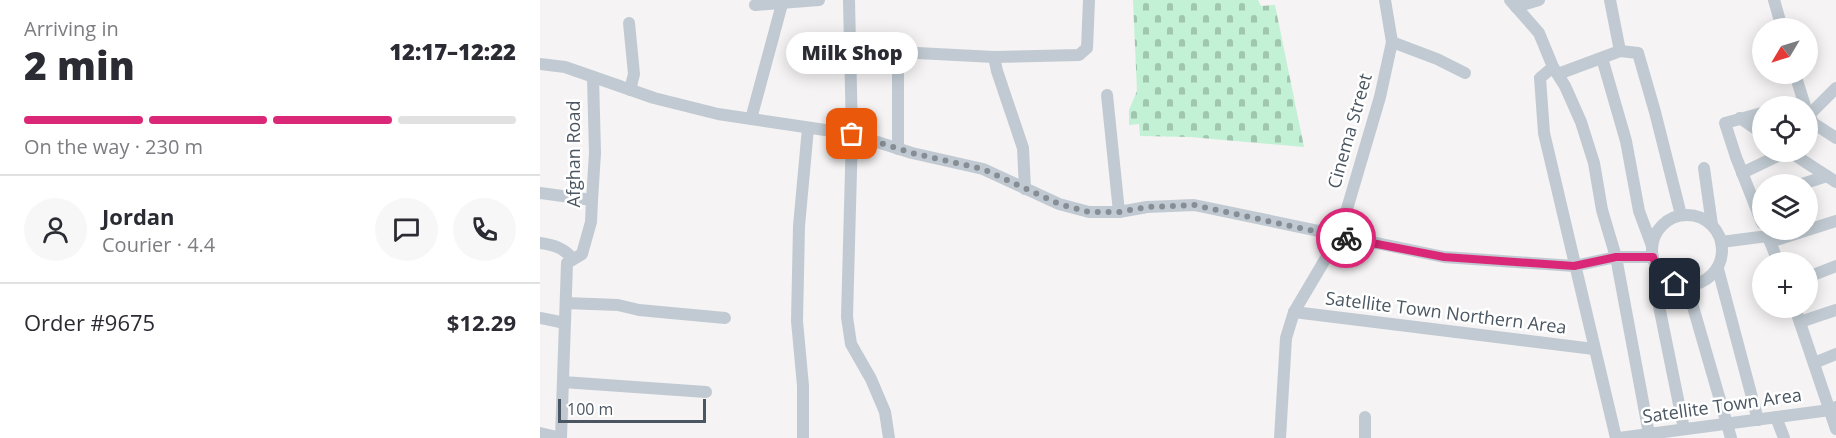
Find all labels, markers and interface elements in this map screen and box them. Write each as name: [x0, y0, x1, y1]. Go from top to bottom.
text: Arriving in: [24, 15, 119, 42]
north arrow: [1752, 18, 1818, 84]
map controls: [1752, 18, 1818, 318]
callout: Milk Shop: [786, 32, 918, 74]
text: 12:17–12:22: [389, 36, 516, 66]
text: 2 min: [24, 38, 135, 91]
text: Milk Shop: [801, 39, 903, 66]
street label: Cinema Street: [1321, 70, 1377, 191]
button: locate: [1752, 96, 1818, 162]
street label: Afghan Road: [561, 101, 585, 207]
pin: [826, 108, 877, 159]
icon: bag: [835, 117, 868, 150]
text: On the way · 230 m: [24, 133, 203, 160]
button: layers: [1752, 174, 1818, 240]
button: person: [24, 198, 87, 261]
button: chat: [375, 198, 438, 261]
button: phone: [453, 198, 516, 261]
text: Jordan: [102, 201, 175, 231]
courier: [1316, 208, 1376, 268]
icon: bike: [1330, 222, 1363, 255]
text: Courier · 4.4: [102, 231, 215, 258]
button: +: [1752, 252, 1818, 318]
pin: [1649, 258, 1700, 309]
icon: home: [1658, 267, 1691, 300]
street label: Satellite Town Northern Area: [1324, 285, 1568, 339]
text: Order #9675: [24, 307, 155, 337]
text: $12.29: [447, 307, 516, 337]
street label: Satellite Town Area: [1641, 382, 1803, 428]
scale bar: [558, 396, 706, 424]
text: 100 m: [567, 398, 613, 420]

